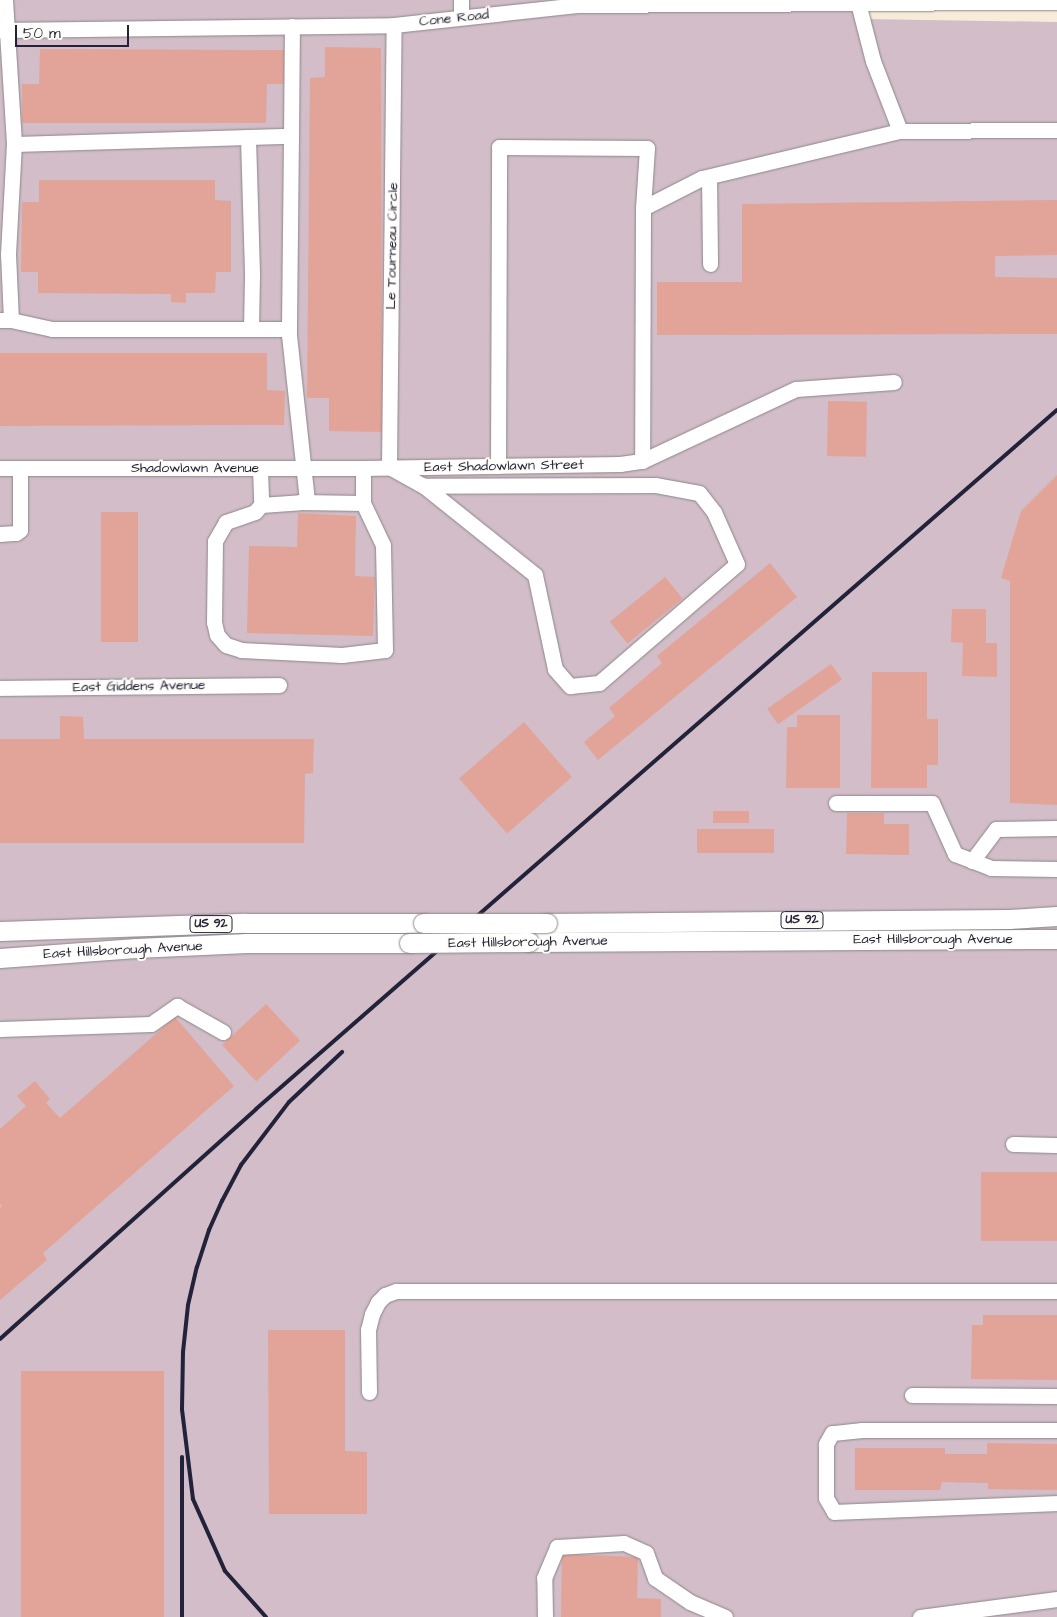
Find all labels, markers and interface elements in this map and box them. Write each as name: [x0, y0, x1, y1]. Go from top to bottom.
street label: Cone Road: [418, 6, 490, 30]
scale bar: [18, 15, 131, 47]
text: 50 m: [23, 23, 61, 44]
street label: Le Tourneau Circle: [382, 182, 402, 310]
street label: East Shadowlawn Street: [424, 456, 584, 476]
street label: Shadowlawn Avenue: [131, 460, 259, 476]
street label: East Giddens Avenue: [73, 676, 205, 696]
road number: US 92: [780, 910, 824, 930]
road number: US 92: [188, 914, 234, 934]
street label: East Hillsborough Avenue: [853, 931, 1013, 947]
street label: East Hillsborough Avenue: [448, 932, 608, 952]
street label: East Hillsborough Avenue: [43, 937, 203, 963]

